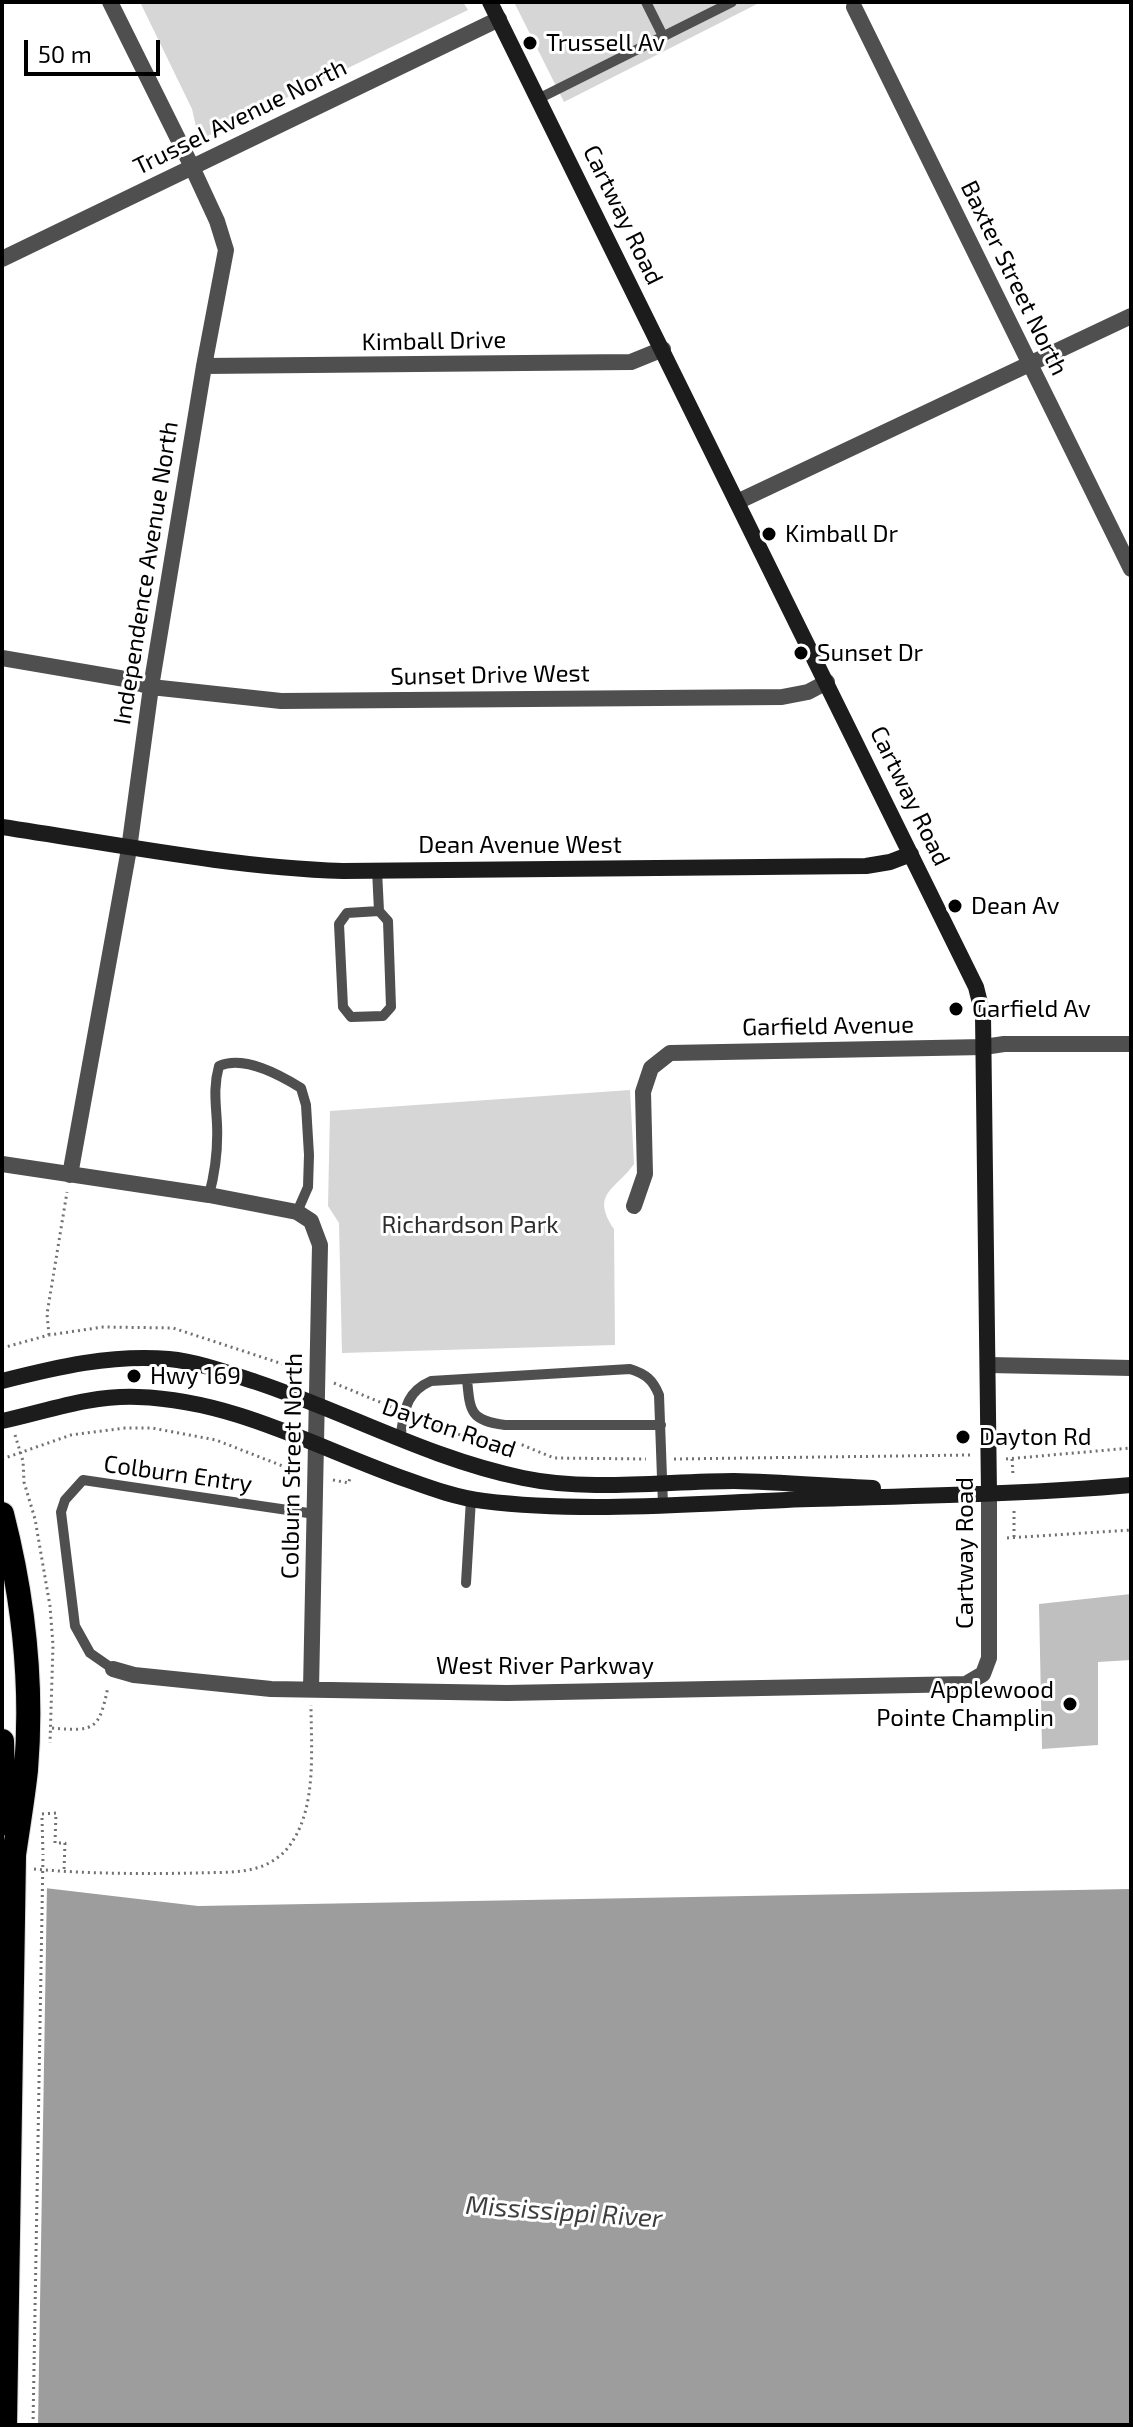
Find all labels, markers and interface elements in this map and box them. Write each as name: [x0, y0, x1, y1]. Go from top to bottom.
scale bar: [28, 24, 164, 74]
place label: Trussell Av: [546, 29, 665, 57]
marker: Trussell Av: [521, 34, 539, 52]
text: 50 m: [38, 39, 92, 68]
street label: Trussel Avenue North: [129, 53, 351, 181]
street label: Cartway Road: [577, 140, 669, 290]
street label: Baxter Street North: [954, 176, 1074, 380]
street label: Kimball Drive: [361, 325, 507, 357]
street label: Independence Avenue North: [108, 419, 184, 727]
place label: Kimball Dr: [785, 520, 898, 548]
marker: Kimball Dr: [760, 525, 778, 543]
place label: Sunset Dr: [817, 639, 923, 667]
marker: Sunset Dr: [792, 644, 810, 662]
street label: Sunset Drive West: [390, 659, 590, 691]
street label: Cartway Road: [864, 721, 956, 871]
street label: Dean Avenue West: [418, 831, 622, 859]
place label: Dean Av: [971, 892, 1059, 920]
marker: Dean Av: [946, 897, 964, 915]
place label: Garfield Av: [972, 995, 1091, 1023]
marker: Garfield Av: [947, 1000, 965, 1018]
street label: Garfield Avenue: [742, 1010, 914, 1042]
park label: Richardson Park: [382, 1211, 558, 1239]
street label: Colburn Street North: [276, 1353, 308, 1579]
place label: Hwy 169: [150, 1362, 241, 1390]
marker: Hwy 169: [125, 1367, 143, 1385]
street label: Dayton Road: [379, 1392, 519, 1464]
place label: Dayton Rd: [979, 1423, 1091, 1451]
marker: Dayton Rd: [954, 1428, 972, 1446]
street label: Colburn Entry: [102, 1449, 254, 1499]
street label: Cartway Road: [951, 1477, 979, 1629]
street label: West River Parkway: [436, 1652, 654, 1680]
place label: Applewood Pointe Champlin: [876, 1676, 1054, 1732]
marker: Applewood Pointe Champlin: [1061, 1695, 1079, 1713]
water label: Mississippi River: [465, 2190, 663, 2234]

